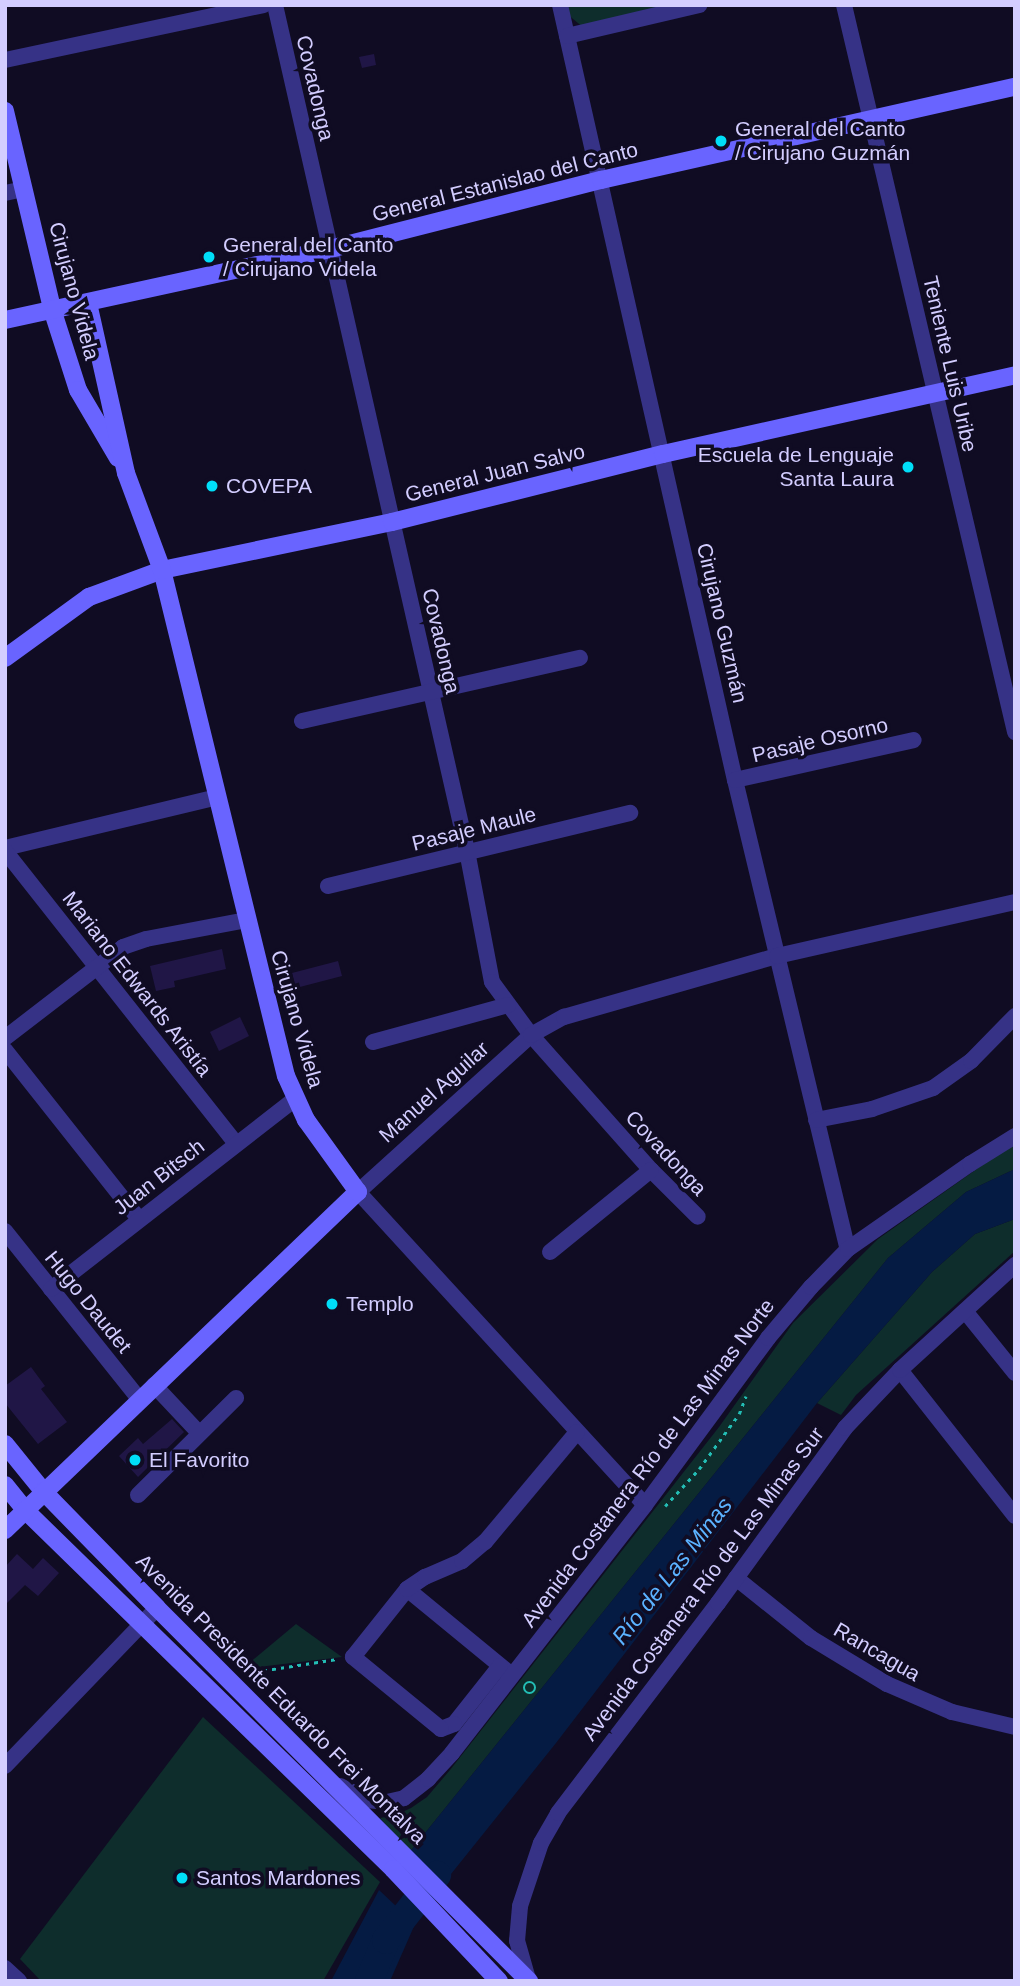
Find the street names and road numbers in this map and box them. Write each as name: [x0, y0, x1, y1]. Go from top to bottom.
street label: Covadonga: [291, 33, 339, 143]
street label: General Estanislao del Canto: [369, 137, 641, 227]
street label: Cirujano Videla: [43, 219, 105, 363]
street label: Teniente Luis Uribe: [918, 274, 982, 454]
street label: General Juan Salvo: [402, 438, 588, 508]
street label: Cirujano Guzmán: [691, 541, 753, 705]
street label: Covadonga: [417, 586, 465, 696]
street label: Pasaje Osorno: [749, 712, 891, 768]
street label: Pasaje Maule: [409, 801, 539, 857]
street label: Mariano Edwards Aristía: [57, 886, 217, 1082]
street label: Cirujano Videla: [265, 947, 329, 1091]
street label: Manuel Aguilar: [374, 1036, 494, 1148]
street label: Covadonga: [620, 1105, 712, 1201]
street label: Juan Bitsch: [108, 1134, 210, 1220]
street label: Hugo Daudet: [39, 1246, 137, 1358]
street label: Avenida Costanera Río de Las Minas Norte: [516, 1294, 780, 1632]
street label: Avenida Costanera Río de Las Minas Sur: [577, 1422, 829, 1746]
street label: Avenida Presidente Eduardo Frei Montalva: [131, 1549, 431, 1849]
street label: Rancagua: [829, 1617, 925, 1687]

